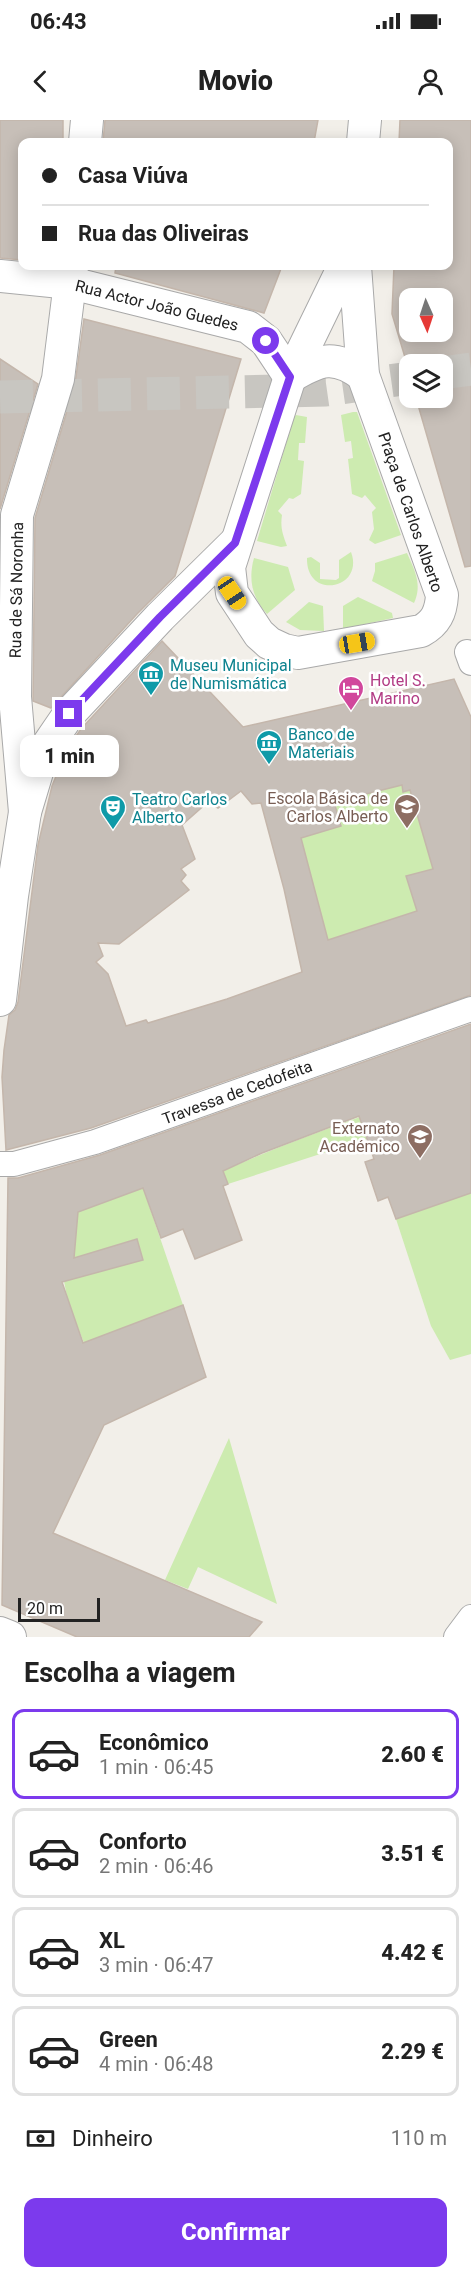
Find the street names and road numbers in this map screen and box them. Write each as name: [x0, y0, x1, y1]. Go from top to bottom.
street label: Rua Actor João Guedes: [73, 276, 240, 335]
street label: Praça de Carlos Alberto: [374, 430, 447, 595]
street label: Rua de Sá Noronha: [6, 522, 27, 658]
street label: Travessa de Cedofeita: [160, 1056, 315, 1128]

